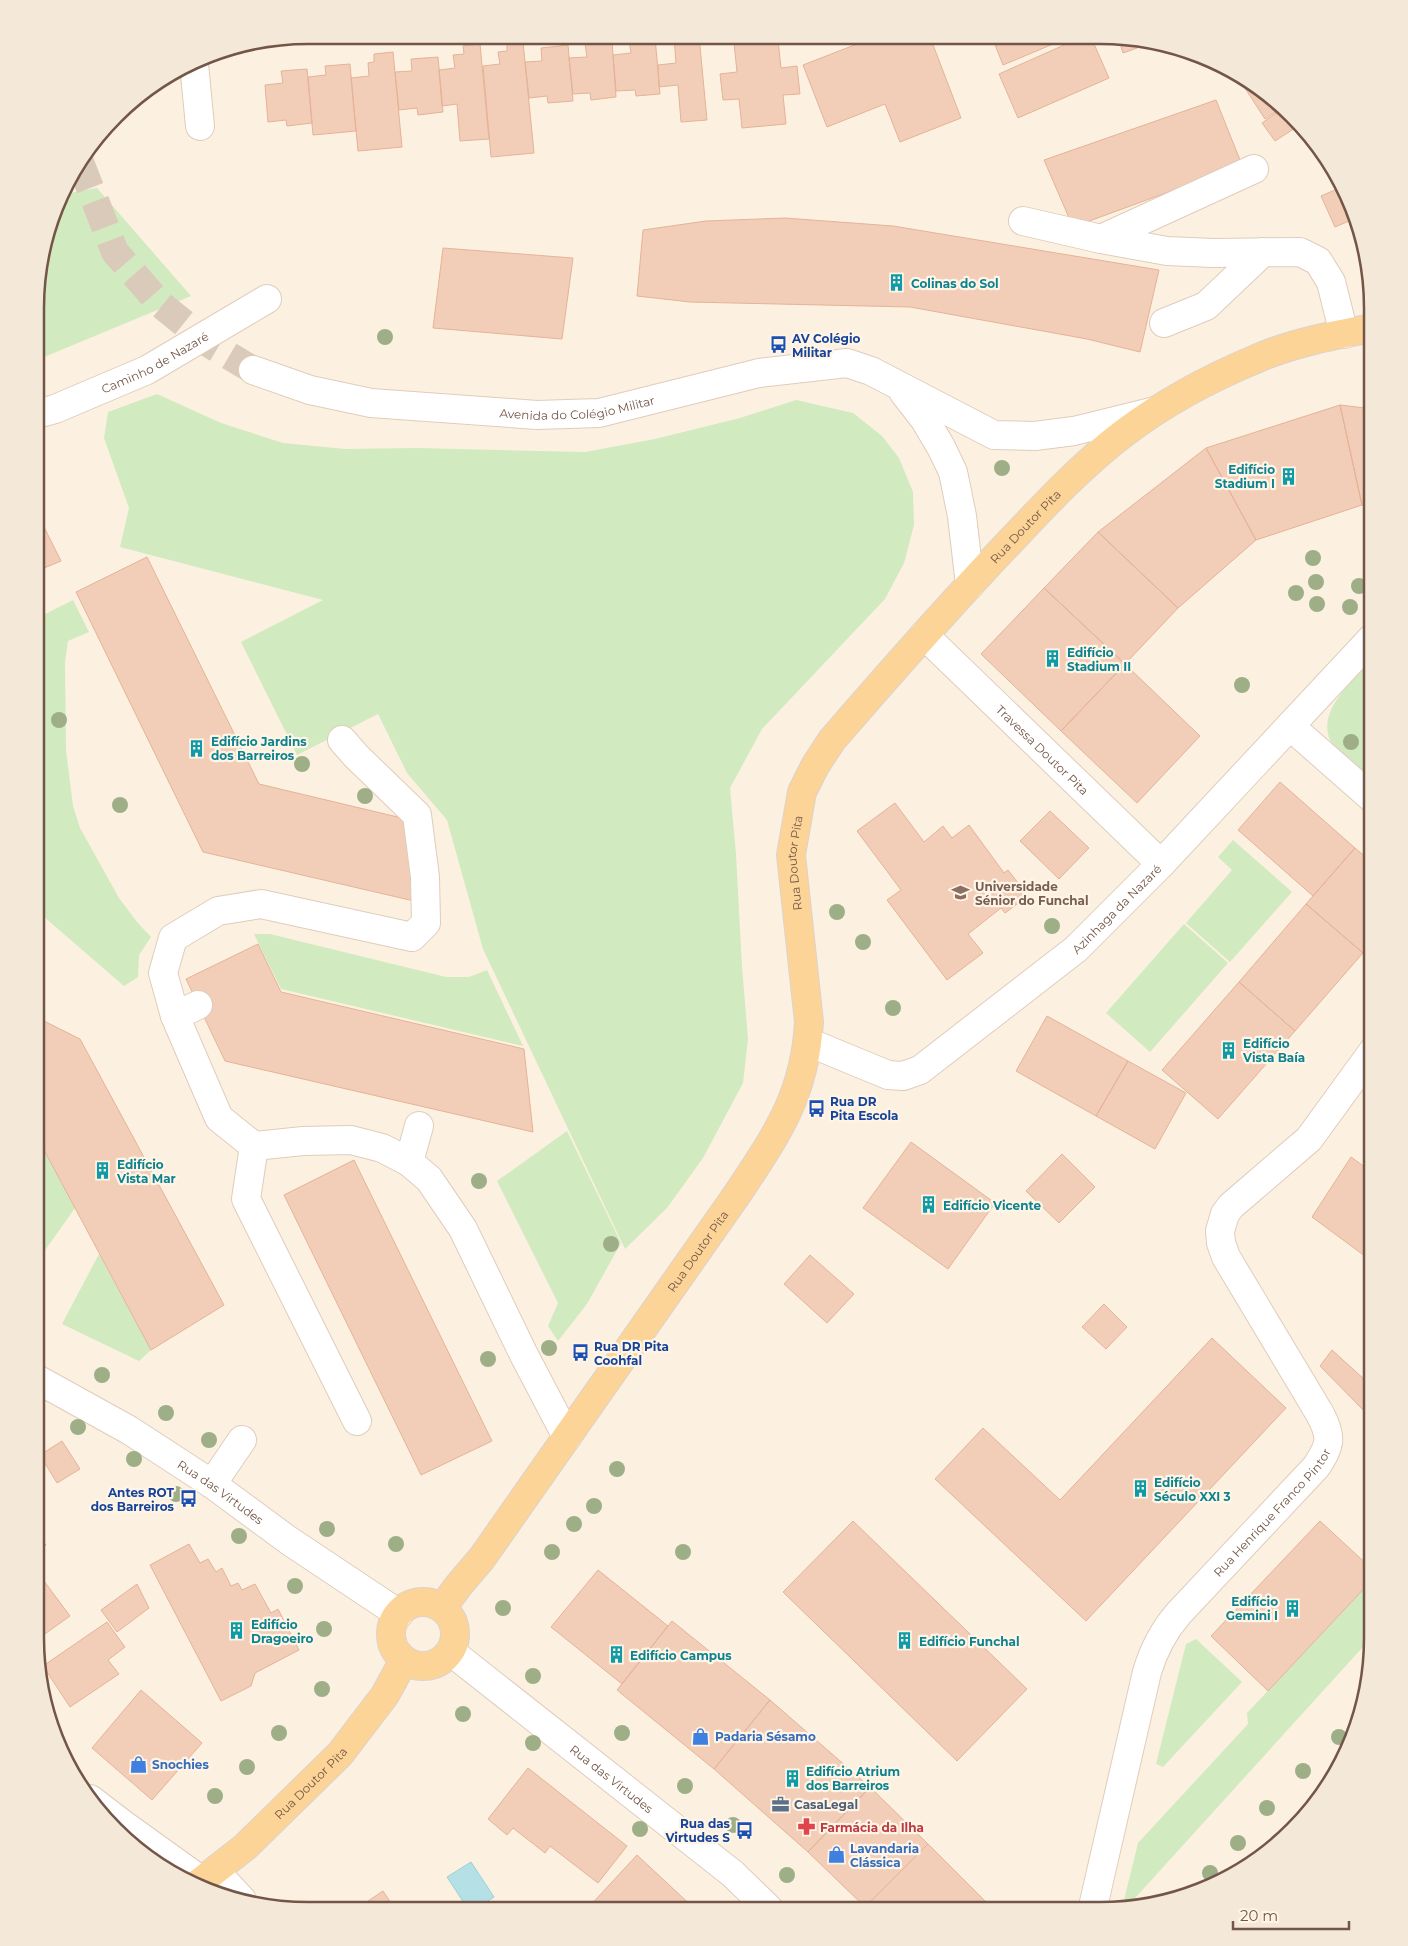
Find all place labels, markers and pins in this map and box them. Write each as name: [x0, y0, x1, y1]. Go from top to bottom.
building icon: Colinas do Sol: [887, 273, 907, 293]
place label: Colinas do Sol: [911, 276, 999, 291]
place label: AV Colégio Militar: [791, 331, 861, 360]
bus stop icon: AV Colégio Militar: [768, 335, 788, 355]
place label: Edifício Stadium I: [1215, 462, 1275, 491]
building icon: Edifício Stadium I: [1279, 466, 1299, 486]
place label: Edifício Stadium II: [1067, 645, 1131, 674]
building icon: Edifício Stadium II: [1043, 649, 1063, 669]
place label: Edifício Jardins dos Barreiros: [211, 734, 307, 763]
building icon: Edifício Jardins dos Barreiros: [187, 738, 207, 758]
place label: Universidade Sénior do Funchal: [975, 879, 1089, 908]
school or university icon: Universidade Sénior do Funchal: [951, 883, 971, 903]
place label: Edifício Vista Baía: [1242, 1036, 1305, 1065]
building icon: Edifício Vista Baía: [1219, 1040, 1239, 1060]
place label: Rua DR Pita Escola: [830, 1094, 898, 1123]
bus stop icon: Rua DR Pita Escola: [806, 1098, 826, 1118]
place label: Edifício Vista Mar: [116, 1157, 176, 1186]
building icon: Edifício Vista Mar: [93, 1161, 113, 1181]
building icon: Edifício Vicente: [919, 1195, 939, 1215]
place label: Edifício Vicente: [943, 1198, 1041, 1213]
place label: Rua DR Pita Coohfal: [594, 1339, 669, 1368]
bus stop icon: Rua DR Pita Coohfal: [570, 1343, 590, 1363]
place label: Edifício Século XXI 3: [1154, 1475, 1231, 1504]
building icon: Edifício Século XXI 3: [1130, 1479, 1150, 1499]
place label: Antes ROT dos Barreiros: [91, 1485, 175, 1514]
bus stop icon: Antes ROT dos Barreiros: [178, 1489, 198, 1509]
place label: Edifício Gemini I: [1226, 1594, 1278, 1623]
building icon: Edifício Gemini I: [1282, 1598, 1302, 1618]
place label: Edifício Dragoeiro: [251, 1617, 314, 1646]
building icon: Edifício Dragoeiro: [227, 1621, 247, 1641]
building icon: Edifício Funchal: [895, 1631, 915, 1651]
place label: Edifício Funchal: [919, 1634, 1020, 1649]
building icon: Edifício Campus: [606, 1645, 626, 1665]
place label: Edifício Campus: [630, 1648, 732, 1663]
shop icon: Padaria Sésamo: [691, 1726, 711, 1746]
place label: Padaria Sésamo: [715, 1729, 816, 1744]
shop icon: Snochies: [128, 1754, 148, 1774]
place label: Snochies: [152, 1757, 209, 1772]
place label: Edifício Atrium dos Barreiros: [806, 1764, 900, 1793]
building icon: Edifício Atrium dos Barreiros: [782, 1768, 802, 1788]
office icon: CasaLegal: [770, 1794, 790, 1814]
place label: CasaLegal: [794, 1797, 858, 1812]
place label: Rua das Virtudes S: [664, 1816, 731, 1845]
pharmacy icon: Farmácia da Ilha: [796, 1817, 816, 1837]
bus stop icon: Rua das Virtudes S: [734, 1820, 754, 1840]
place label: Farmácia da Ilha: [820, 1820, 924, 1835]
place label: Lavandaria Clássica: [850, 1841, 919, 1870]
shop icon: Lavandaria Clássica: [826, 1845, 846, 1865]

